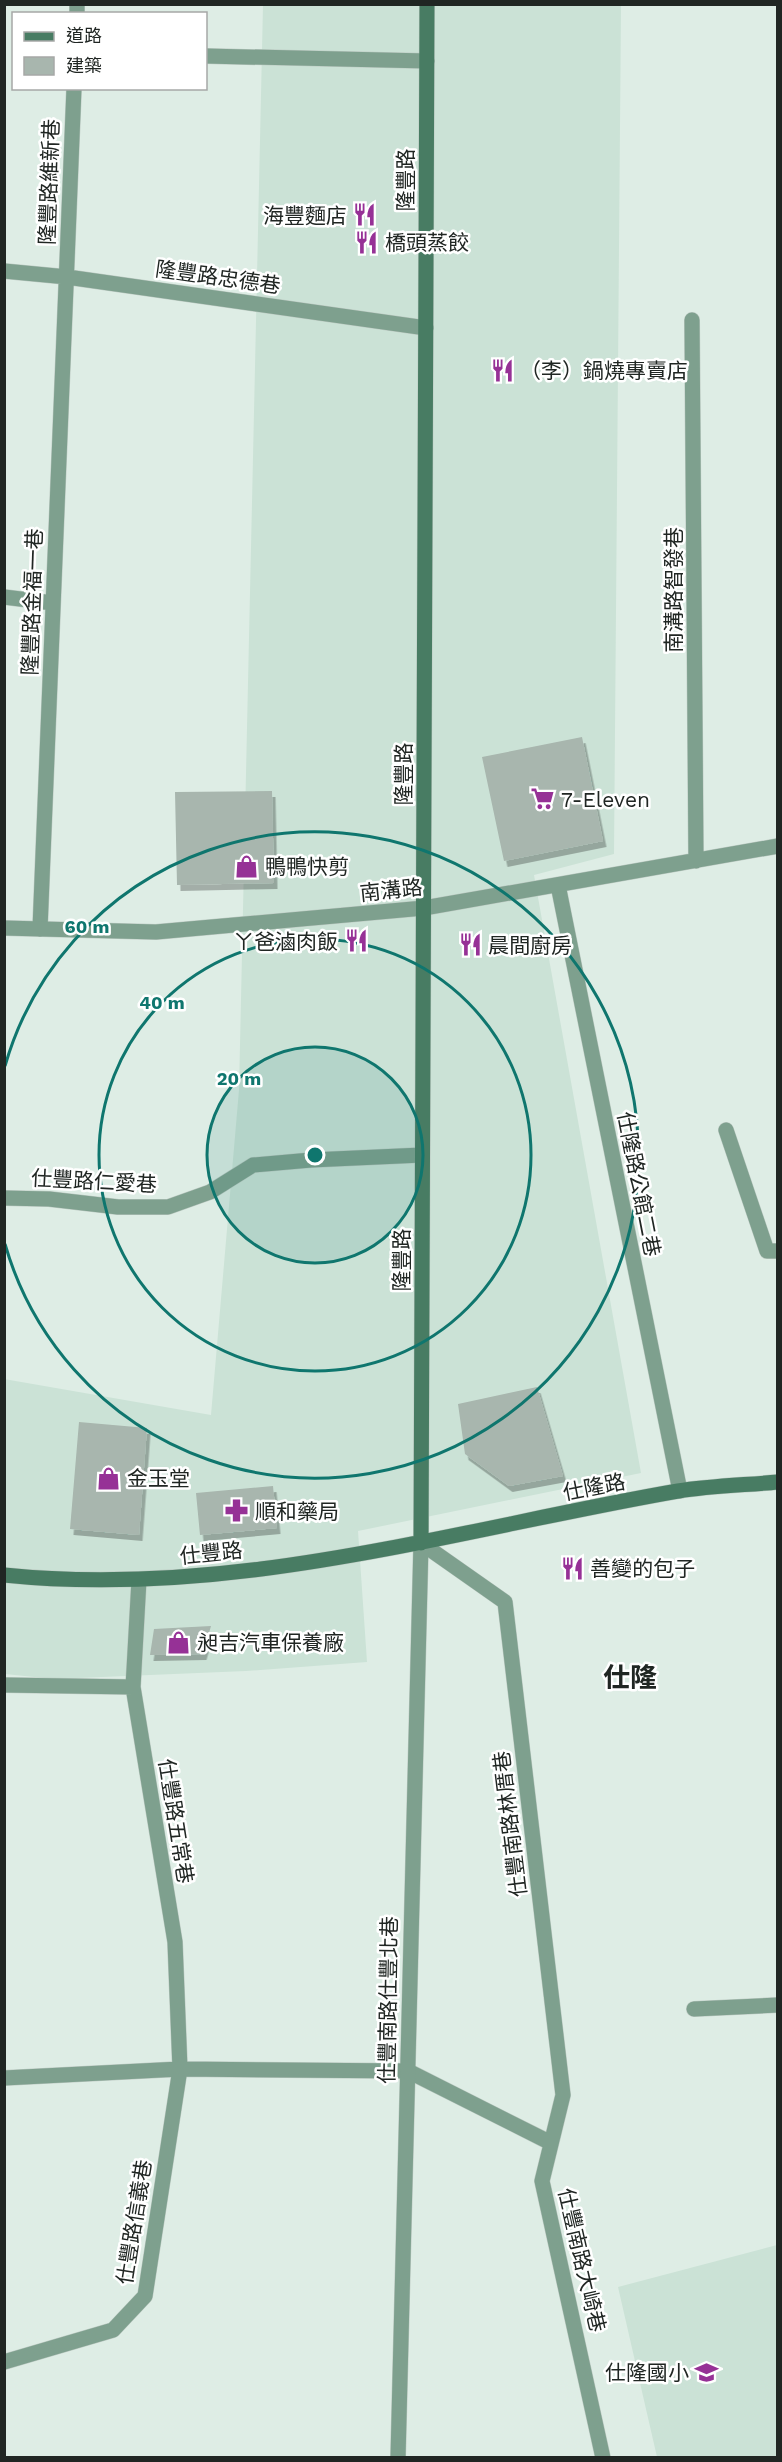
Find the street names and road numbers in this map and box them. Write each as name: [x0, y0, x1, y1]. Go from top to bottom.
street label: 隆豐路維新巷: [34, 119, 64, 245]
street label: 隆豐路: [393, 149, 418, 212]
street label: 隆豐路忠德巷: [154, 256, 282, 298]
street label: 南溝路智發巷: [661, 527, 686, 653]
street label: 隆豐路金福一巷: [17, 528, 47, 676]
street label: 隆豐路: [391, 743, 416, 806]
street label: 南溝路: [358, 874, 424, 906]
street label: 仕隆路公館二巷: [613, 1109, 665, 1259]
street label: 仕豐路仁愛巷: [30, 1165, 158, 1197]
street label: 隆豐路: [389, 1229, 414, 1292]
street label: 仕隆路: [561, 1469, 627, 1505]
street label: 仕豐路: [178, 1537, 244, 1569]
street label: 仕豐南路林厝巷: [489, 1750, 531, 1898]
street label: 仕豐路五常巷: [154, 1757, 198, 1885]
street label: 仕豐南路仕豐北巷: [374, 1916, 402, 2084]
street label: 仕豐路信義巷: [112, 2158, 156, 2286]
street label: 仕豐南路大崎巷: [553, 2186, 611, 2334]

